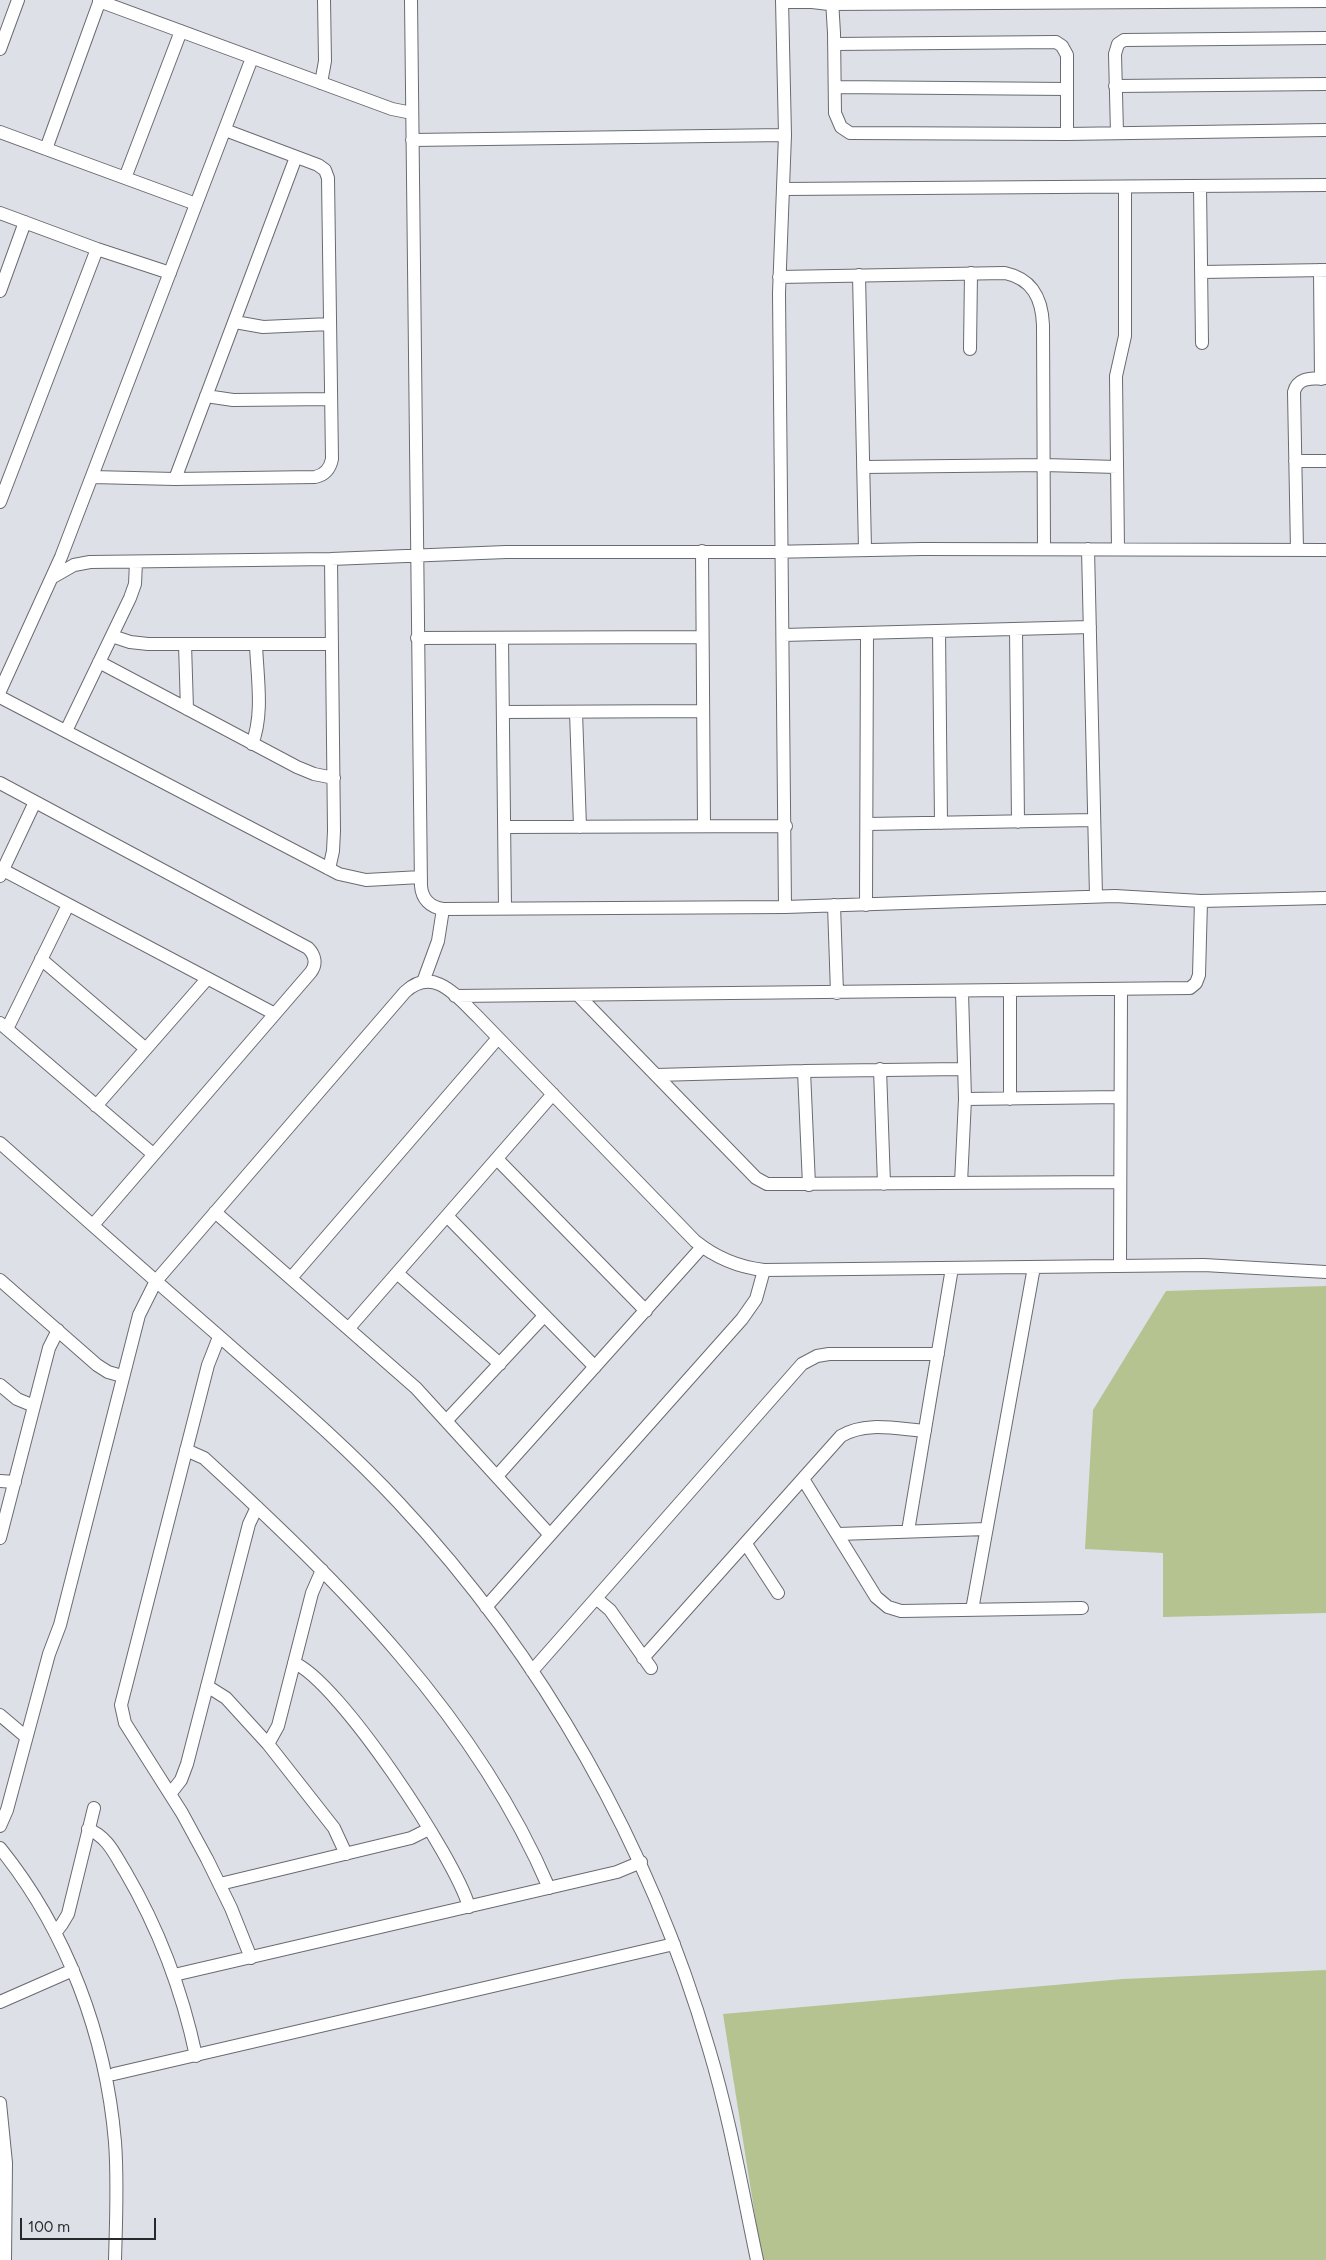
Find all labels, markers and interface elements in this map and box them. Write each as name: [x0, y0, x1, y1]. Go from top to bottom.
scale bar: [22, 2208, 159, 2240]
text: 100 m: [28, 2218, 70, 2236]

